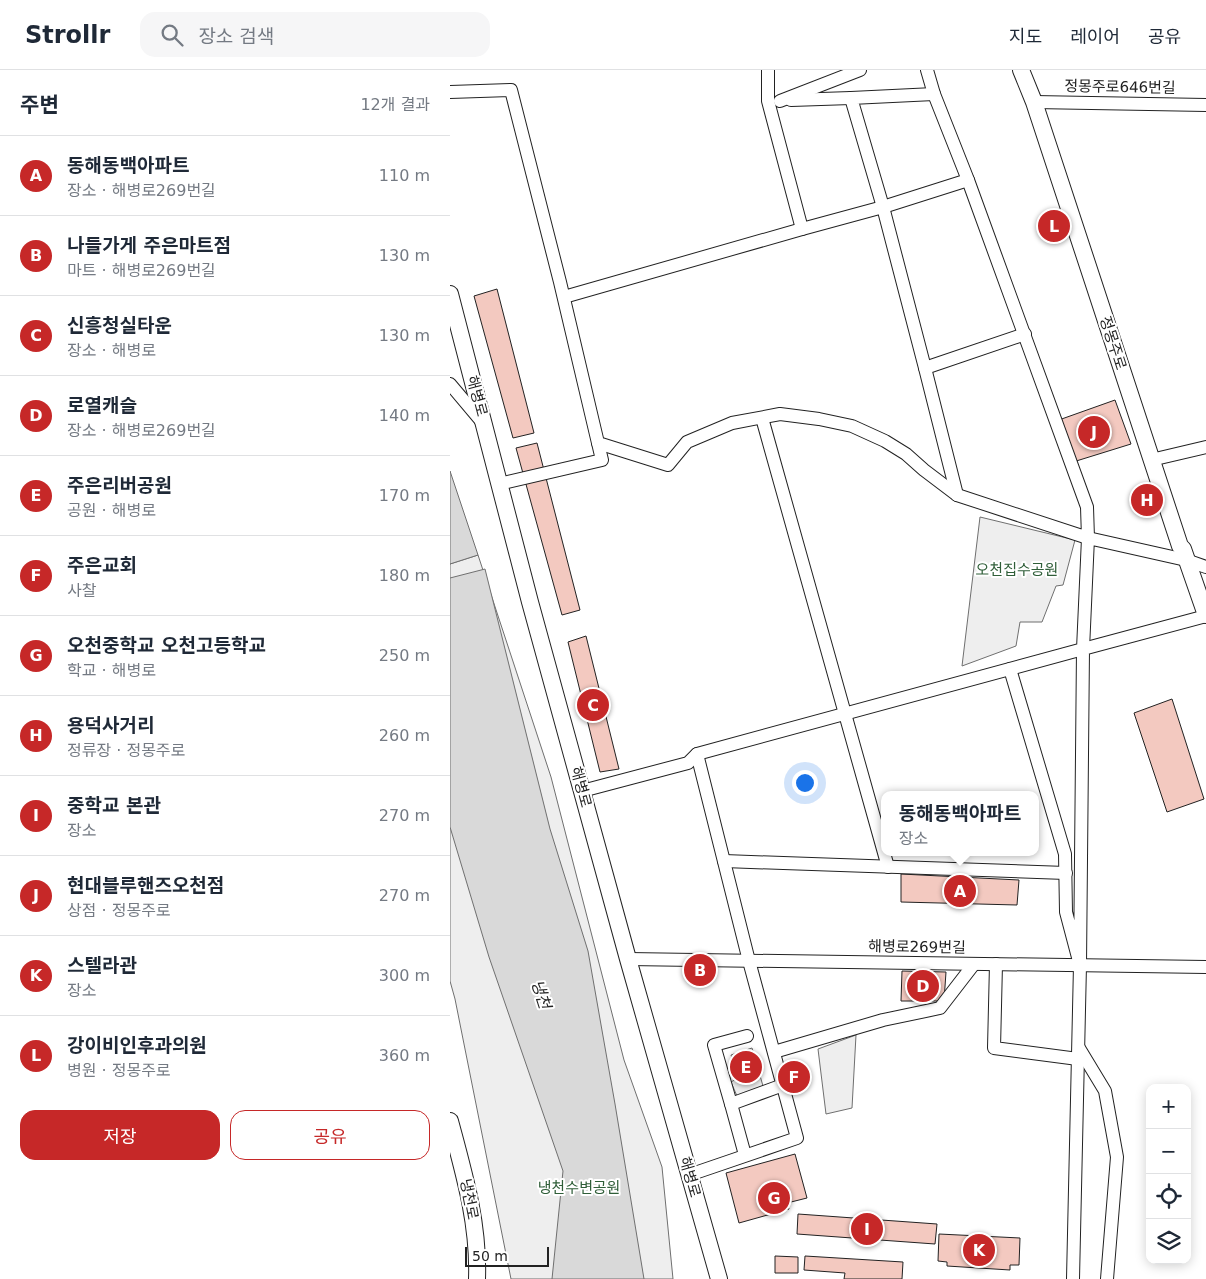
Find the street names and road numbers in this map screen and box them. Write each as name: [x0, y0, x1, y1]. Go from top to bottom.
street label: 정몽주로646번길: [1064, 77, 1176, 97]
street label: 정몽주로: [1096, 314, 1130, 372]
street label: 해병로: [463, 374, 491, 418]
street label: 해병로: [567, 765, 595, 809]
street label: 해병로269번길: [868, 937, 966, 957]
street label: 해병로: [676, 1155, 704, 1199]
street label: 냉천로: [456, 1177, 482, 1221]

